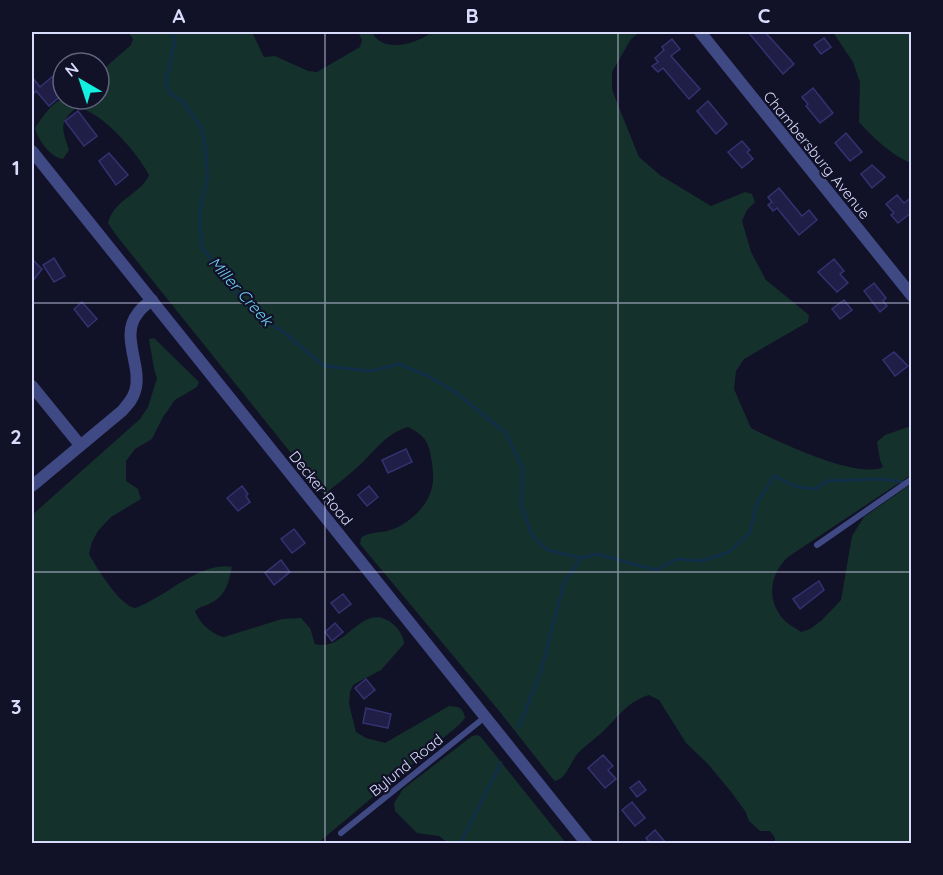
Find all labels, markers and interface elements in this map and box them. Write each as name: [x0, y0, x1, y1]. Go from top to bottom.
text: A: [173, 3, 186, 28]
text: B: [465, 3, 479, 28]
text: C: [758, 3, 771, 28]
north arrow: [51, 51, 111, 111]
text: N: [61, 58, 82, 81]
street label: Chambersburg Avenue: [759, 87, 875, 223]
text: 1: [12, 155, 20, 180]
water label: Miller Creek: [205, 252, 278, 331]
text: 2: [10, 424, 22, 449]
street label: Decker Road: [285, 447, 357, 529]
text: 3: [11, 694, 21, 719]
street label: Bylund Road: [365, 730, 447, 800]

